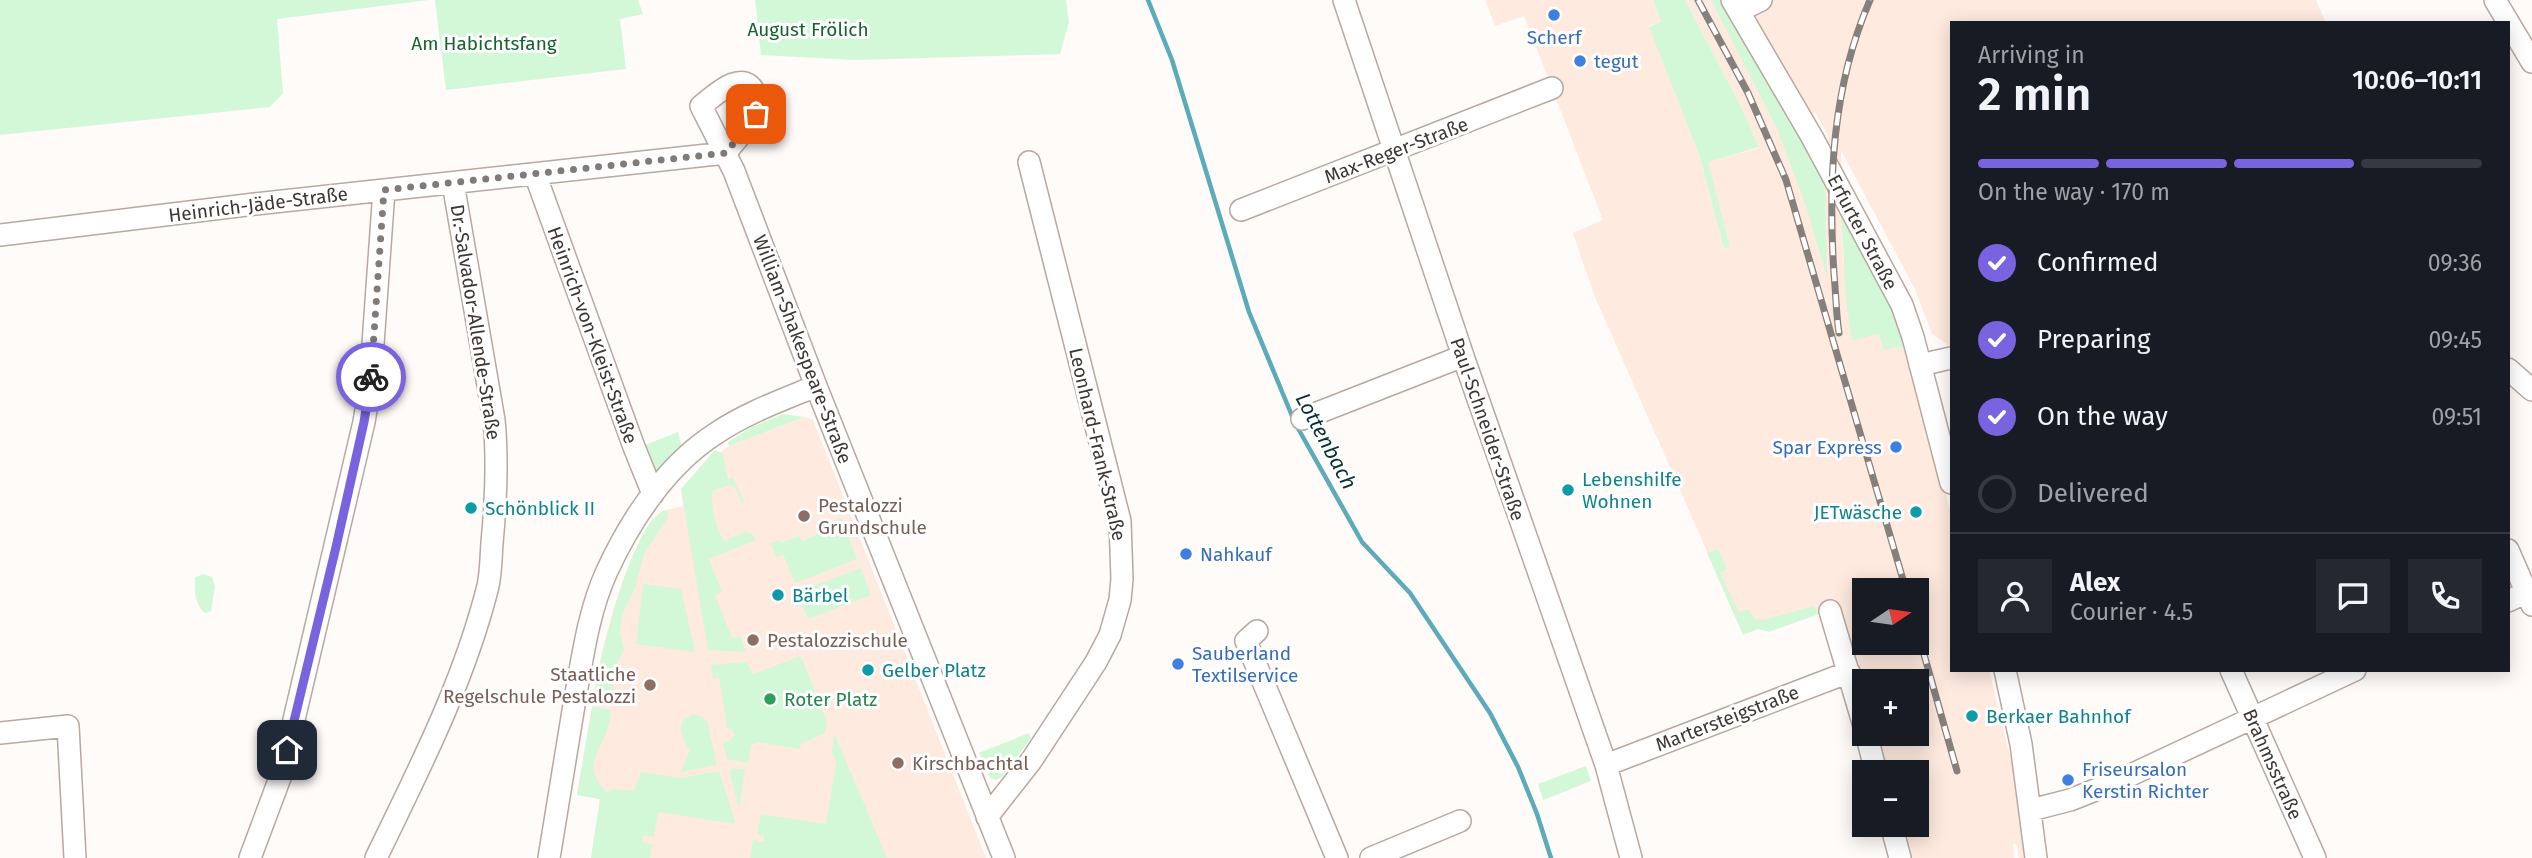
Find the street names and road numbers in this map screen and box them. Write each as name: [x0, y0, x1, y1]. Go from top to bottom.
street label: Max-Reger-Straße: [1321, 112, 1471, 188]
street label: Erfurter Straße: [1823, 171, 1903, 294]
street label: Heinrich-Jäde-Straße: [167, 182, 349, 227]
street label: Dr.-Salvador-Allende-Straße: [446, 203, 506, 442]
street label: Heinrich-von-Kleist-Straße: [542, 223, 643, 447]
street label: William-Shakespeare-Straße: [748, 231, 857, 467]
street label: Paul-Schneider-Straße: [1445, 335, 1530, 524]
street label: Leonhard-Frank-Straße: [1064, 345, 1131, 543]
street label: Martersteigstraße: [1652, 681, 1802, 756]
street label: Brahmsstraße: [2238, 705, 2307, 823]

